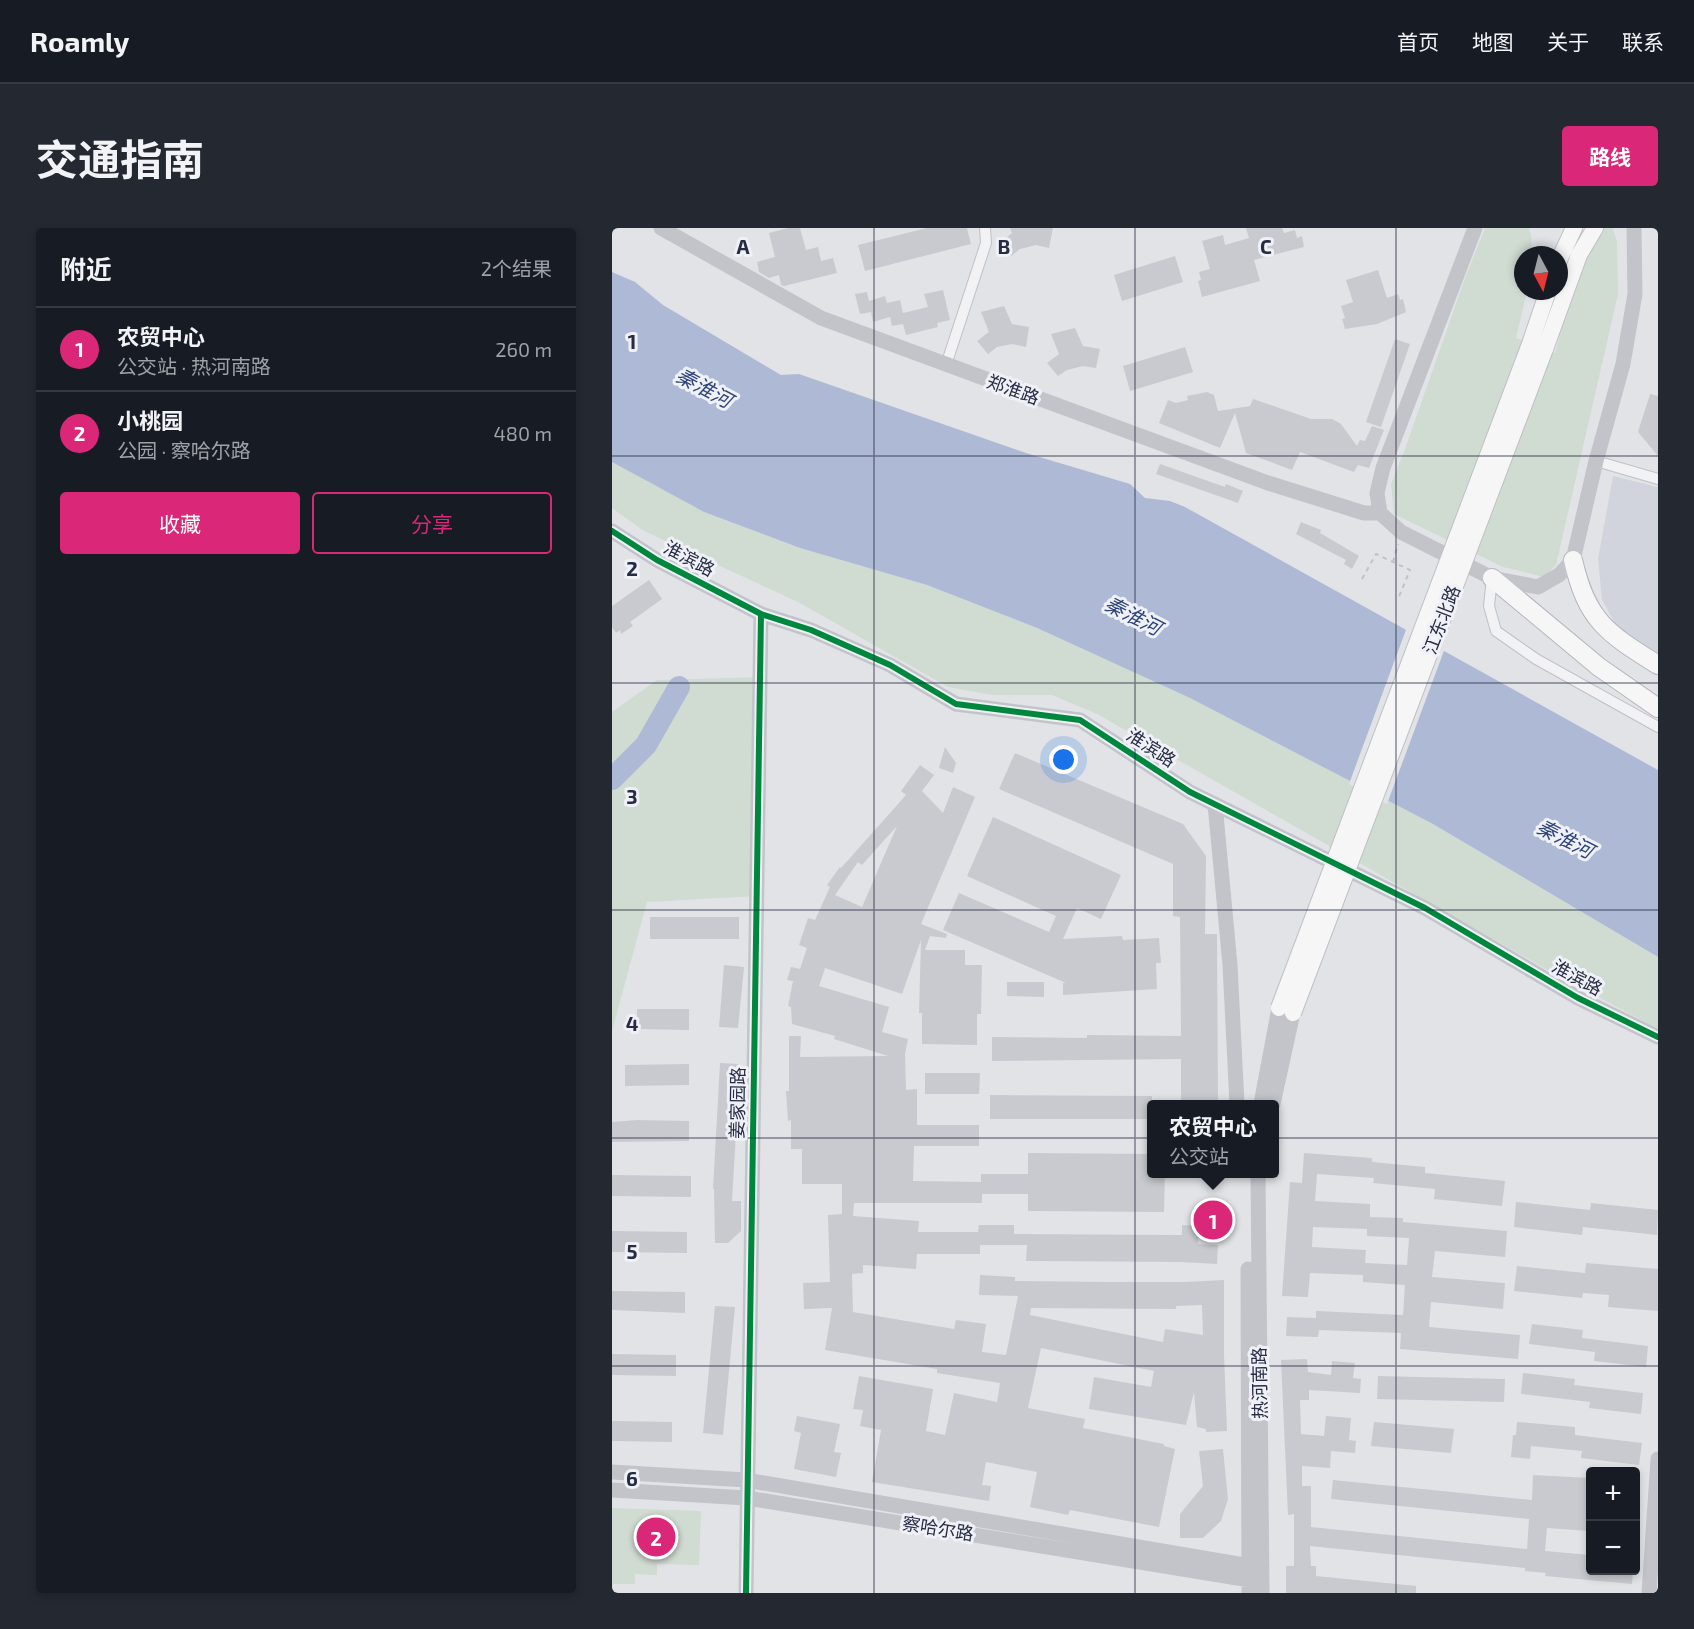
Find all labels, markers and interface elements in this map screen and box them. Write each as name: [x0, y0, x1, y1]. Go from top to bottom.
text: Roamly: [30, 24, 129, 58]
text: 首页: [1397, 29, 1439, 54]
text: 地图: [1472, 29, 1514, 54]
text: 关于: [1547, 29, 1589, 54]
text: 联系: [1622, 29, 1664, 54]
button: 路线: [1562, 126, 1658, 186]
text: 交通指南: [36, 133, 204, 183]
text: A: [736, 234, 750, 258]
text: B: [998, 234, 1010, 258]
text: C: [1260, 234, 1272, 258]
north arrow: [1514, 246, 1568, 300]
text: 附近: [60, 253, 112, 284]
text: 2个结果: [481, 256, 552, 280]
text: 农贸中心: [117, 323, 205, 349]
text: 1: [628, 329, 636, 353]
text: 1: [75, 337, 84, 361]
text: 260 m: [495, 337, 552, 361]
text: 公交站 · 热河南路: [117, 354, 271, 378]
water label: 秦淮河: [672, 362, 740, 414]
street label: 郑淮路: [984, 369, 1042, 409]
text: 小桃园: [117, 407, 183, 433]
text: 2: [74, 421, 85, 445]
text: 480 m: [494, 421, 552, 445]
text: 公园 · 察哈尔路: [117, 438, 251, 462]
button: 收藏: [60, 492, 300, 554]
button: 分享: [312, 492, 552, 554]
street label: 淮滨路: [660, 536, 718, 581]
text: 2: [626, 556, 638, 580]
street label: 江东北路: [1418, 582, 1464, 657]
water label: 秦淮河: [1101, 591, 1169, 641]
street label: 淮滨路: [1123, 723, 1180, 771]
your location: [1049, 745, 1078, 774]
text: 3: [626, 784, 638, 808]
water label: 秦淮河: [1533, 814, 1601, 864]
street label: 淮滨路: [1549, 954, 1606, 1000]
text: 4: [626, 1011, 639, 1035]
street label: 姜家园路: [725, 1067, 749, 1139]
popup: [1147, 1100, 1279, 1178]
text: 农贸中心: [1169, 1113, 1257, 1139]
text: 公交站: [1169, 1144, 1229, 1168]
pin: 1: [1194, 1198, 1232, 1242]
text: 5: [626, 1239, 638, 1263]
street label: 热河南路: [1247, 1347, 1271, 1419]
text: 6: [626, 1466, 638, 1490]
map controls: [1586, 1467, 1640, 1575]
button: +: [1586, 1467, 1640, 1521]
street label: 察哈尔路: [901, 1512, 975, 1545]
pin: 2: [636, 1514, 675, 1560]
button: −: [1586, 1521, 1640, 1575]

